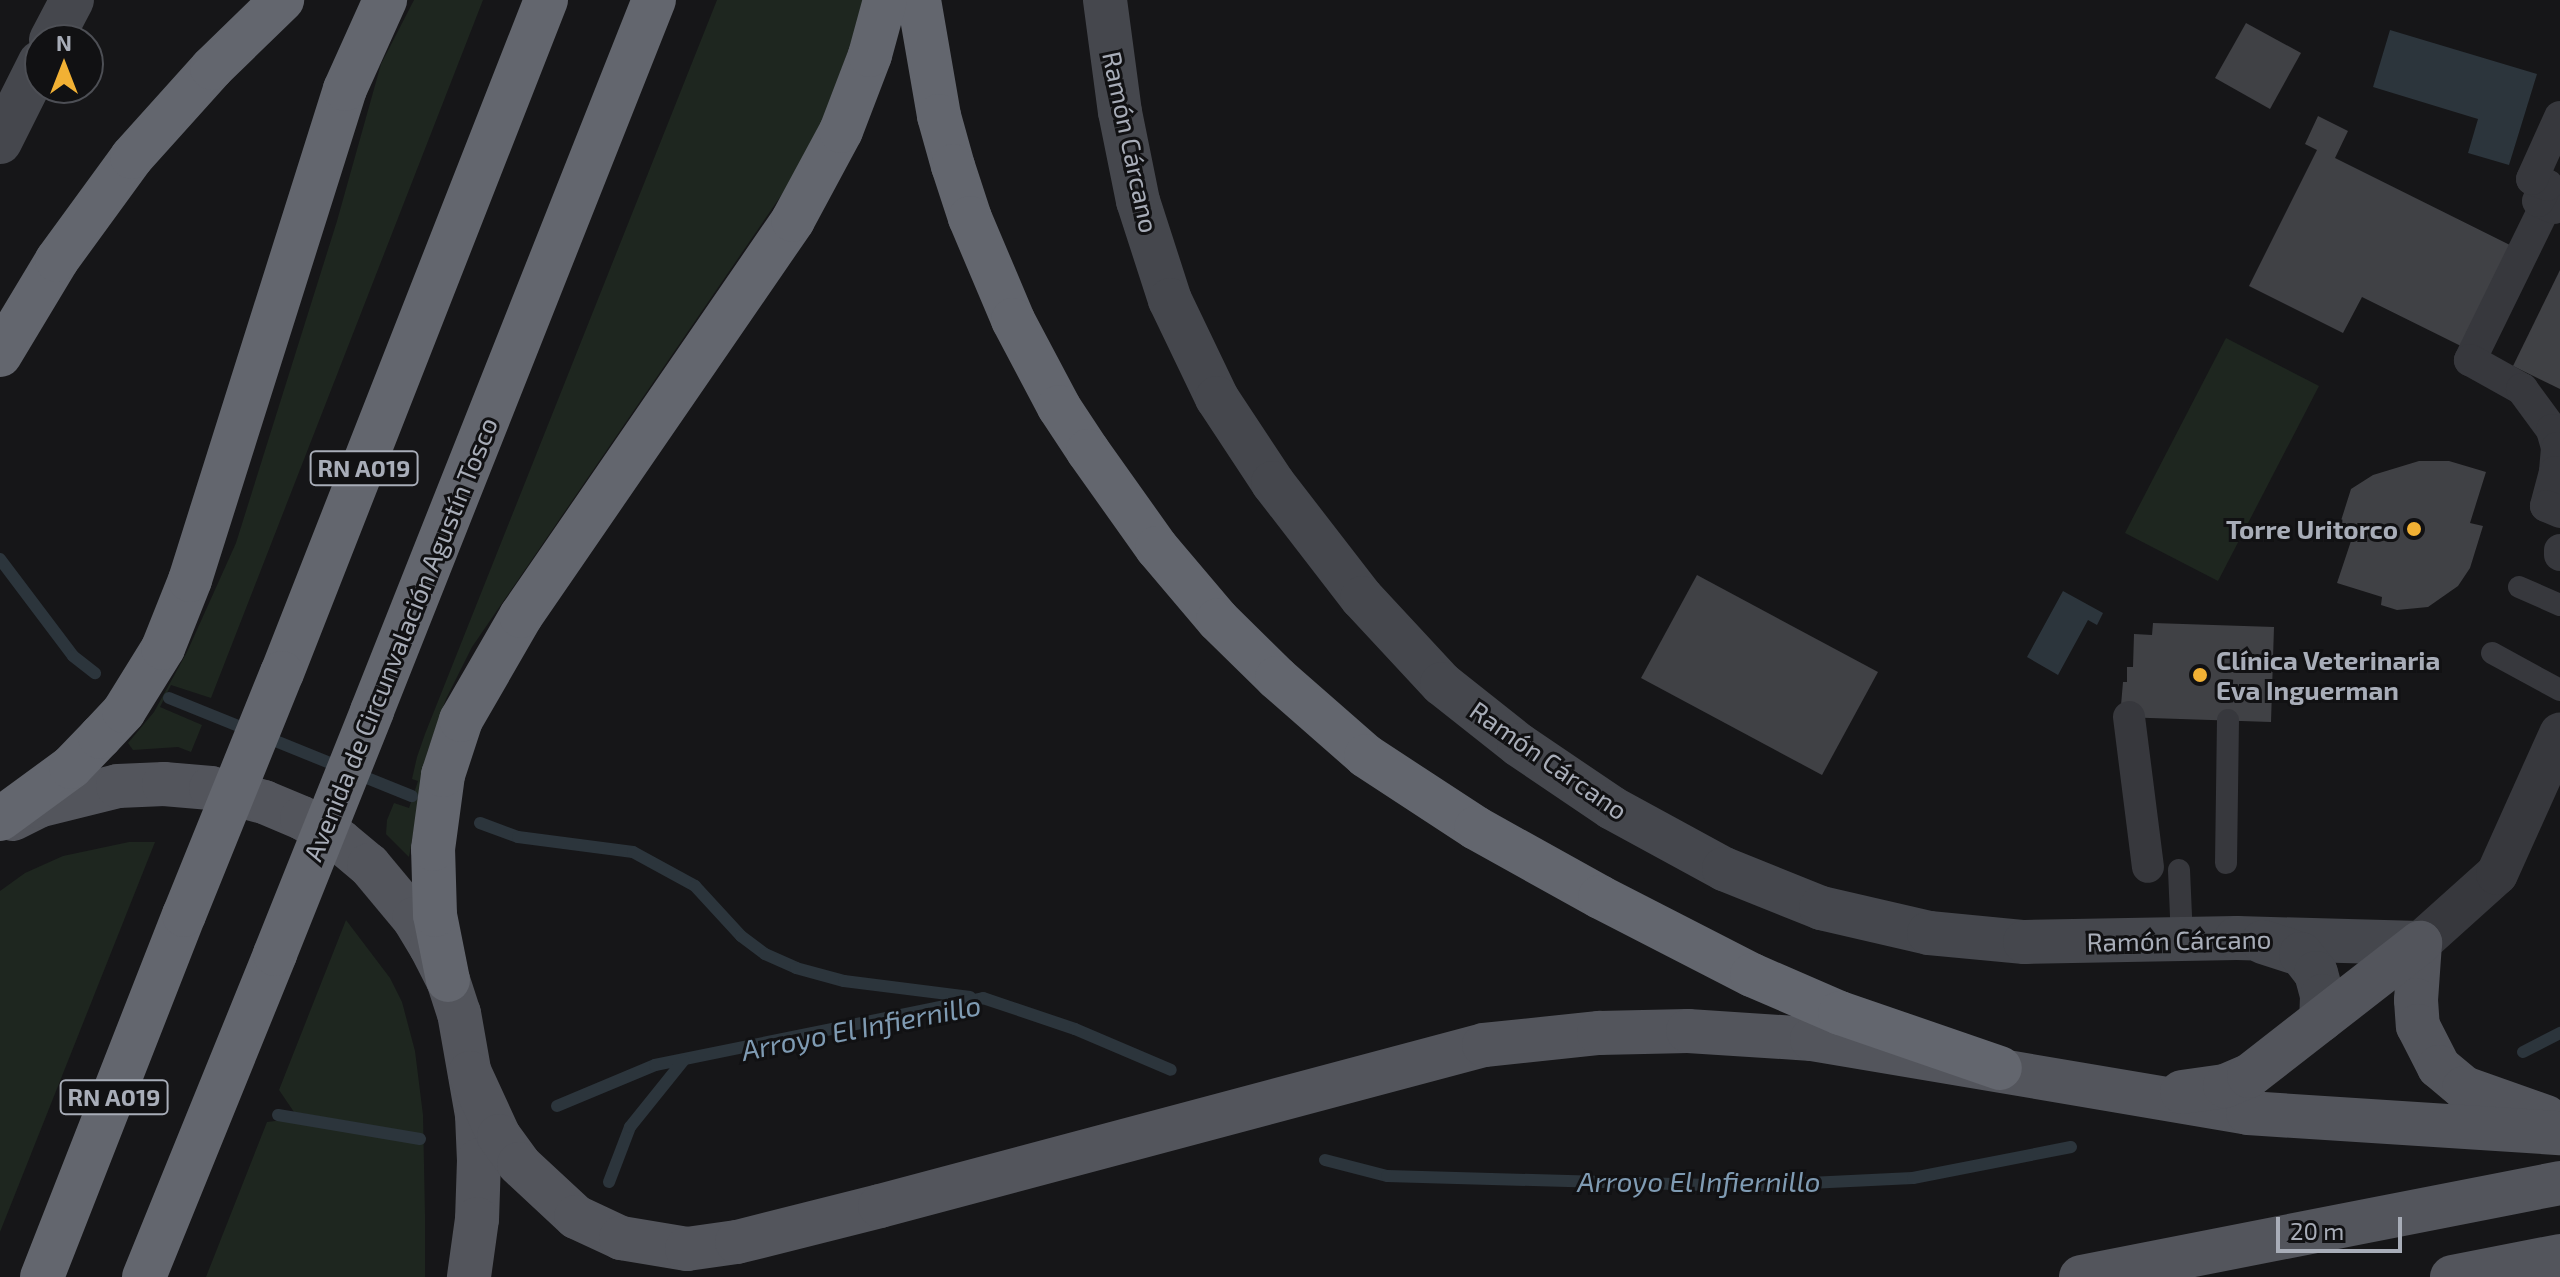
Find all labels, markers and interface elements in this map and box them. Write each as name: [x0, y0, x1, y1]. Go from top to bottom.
north arrow: [24, 24, 104, 104]
text: N: [56, 29, 72, 55]
street label: Ramón Cárcano: [1097, 48, 1165, 236]
street label: Avenida de Circunvalación Agustín Tosco: [296, 412, 504, 866]
road number: RN A019: [308, 448, 420, 488]
place label: Torre Uritorco: [2226, 513, 2398, 545]
marker: Torre Uritorco: [2405, 520, 2423, 538]
place label: Clínica Veterinaria Eva Inguerman: [2216, 644, 2441, 706]
marker: Clínica Veterinaria Eva Inguerman: [2191, 666, 2209, 684]
street label: Ramón Cárcano: [1464, 694, 1634, 826]
street label: Ramón Cárcano: [2086, 923, 2272, 957]
water label: Arroyo El Infiernillo: [738, 987, 984, 1067]
road number: RN A019: [58, 1077, 170, 1117]
water label: Arroyo El Infiernillo: [1577, 1164, 1821, 1198]
scale bar: [2280, 1201, 2406, 1251]
text: 20 m: [2290, 1216, 2344, 1245]

